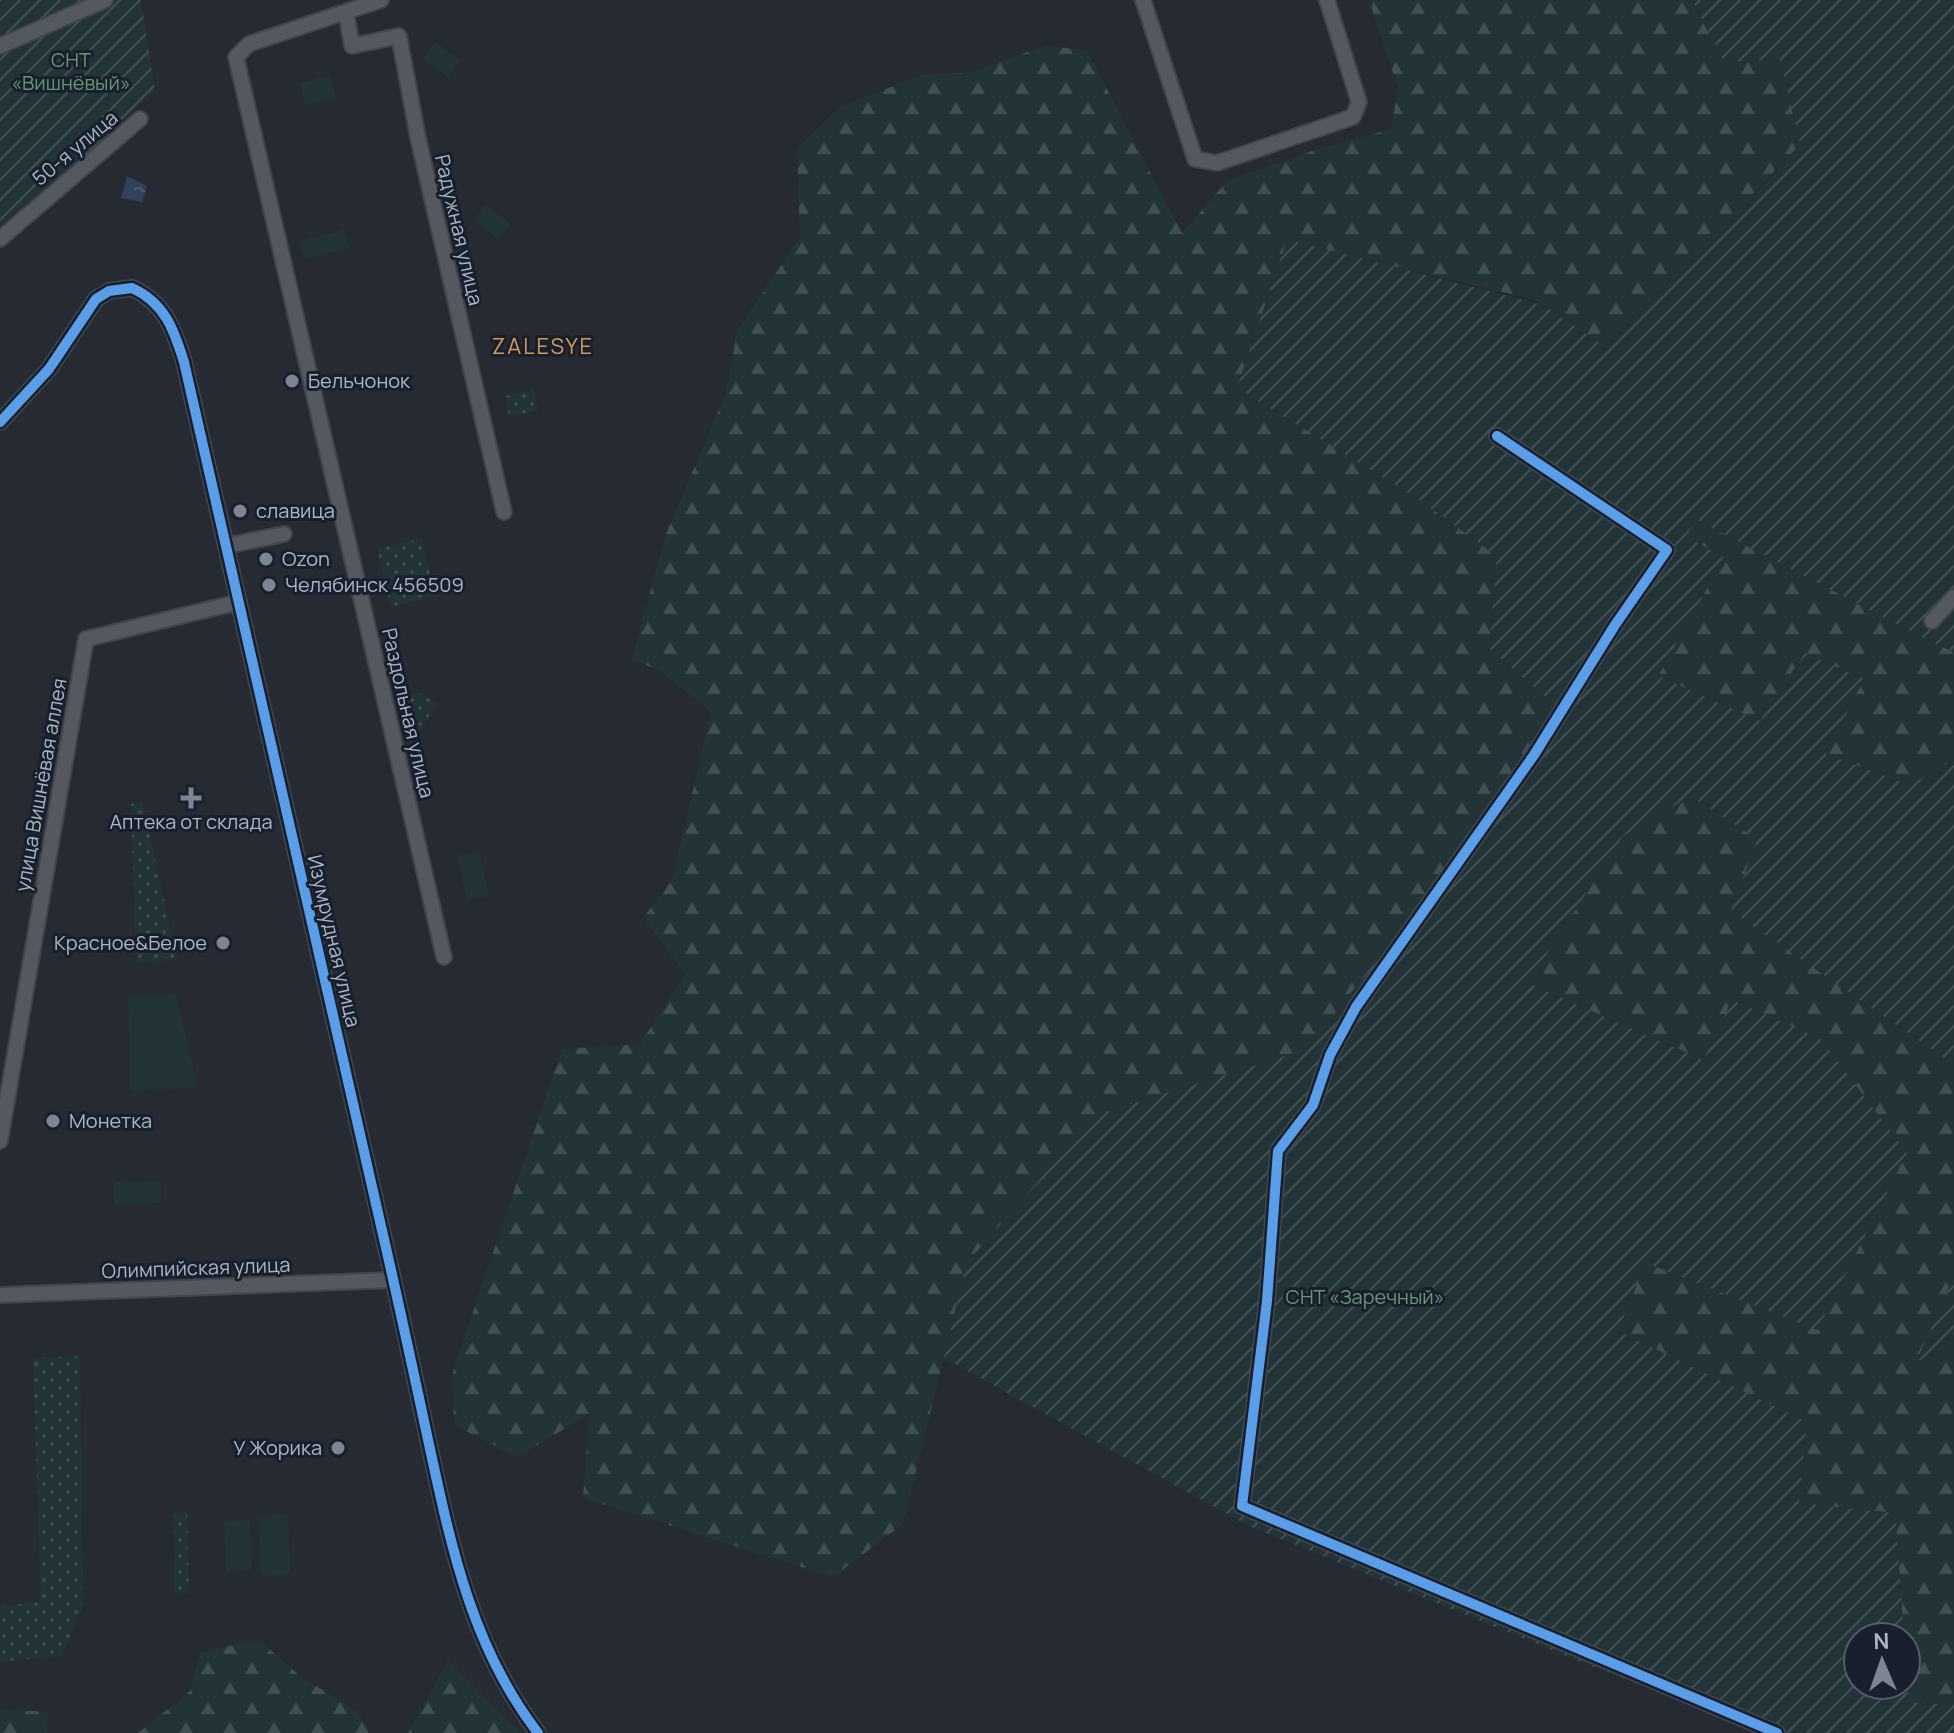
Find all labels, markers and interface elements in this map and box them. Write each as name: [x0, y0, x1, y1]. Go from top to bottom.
park label: СНТ «Вишнёвый»: [11, 46, 131, 96]
street label: 50-я улица: [26, 104, 123, 191]
street label: Радужная улица: [429, 152, 490, 308]
district label: ZALESYE: [492, 331, 594, 361]
place label: Бельчонок: [308, 367, 411, 394]
marker: Бельчонок: [283, 372, 301, 390]
place label: славица: [256, 497, 335, 524]
marker: славица: [231, 502, 249, 520]
place label: Ozon: [282, 545, 330, 572]
marker: Ozon: [257, 550, 275, 568]
place label: Челябинск 456509: [285, 571, 464, 598]
marker: Челябинск 456509: [260, 576, 278, 594]
street label: Раздольная улица: [376, 625, 441, 800]
street label: улица Вишнёвая аллея: [8, 676, 73, 894]
marker: Аптека от склада: [182, 789, 200, 807]
place label: Аптека от склада: [109, 808, 273, 835]
street label: Изумрудная улица: [302, 852, 367, 1030]
place label: Красное&Белое: [54, 929, 207, 956]
marker: Красное&Белое: [214, 934, 232, 952]
place label: Монетка: [69, 1107, 152, 1134]
marker: Монетка: [44, 1112, 62, 1130]
street label: Олимпийская улица: [101, 1251, 291, 1284]
park label: СНТ «Заречный»: [1286, 1283, 1444, 1310]
place label: У Жорика: [233, 1434, 322, 1461]
marker: У Жорика: [329, 1439, 347, 1457]
north arrow: [1842, 1621, 1922, 1701]
text: N: [1873, 1626, 1890, 1656]

